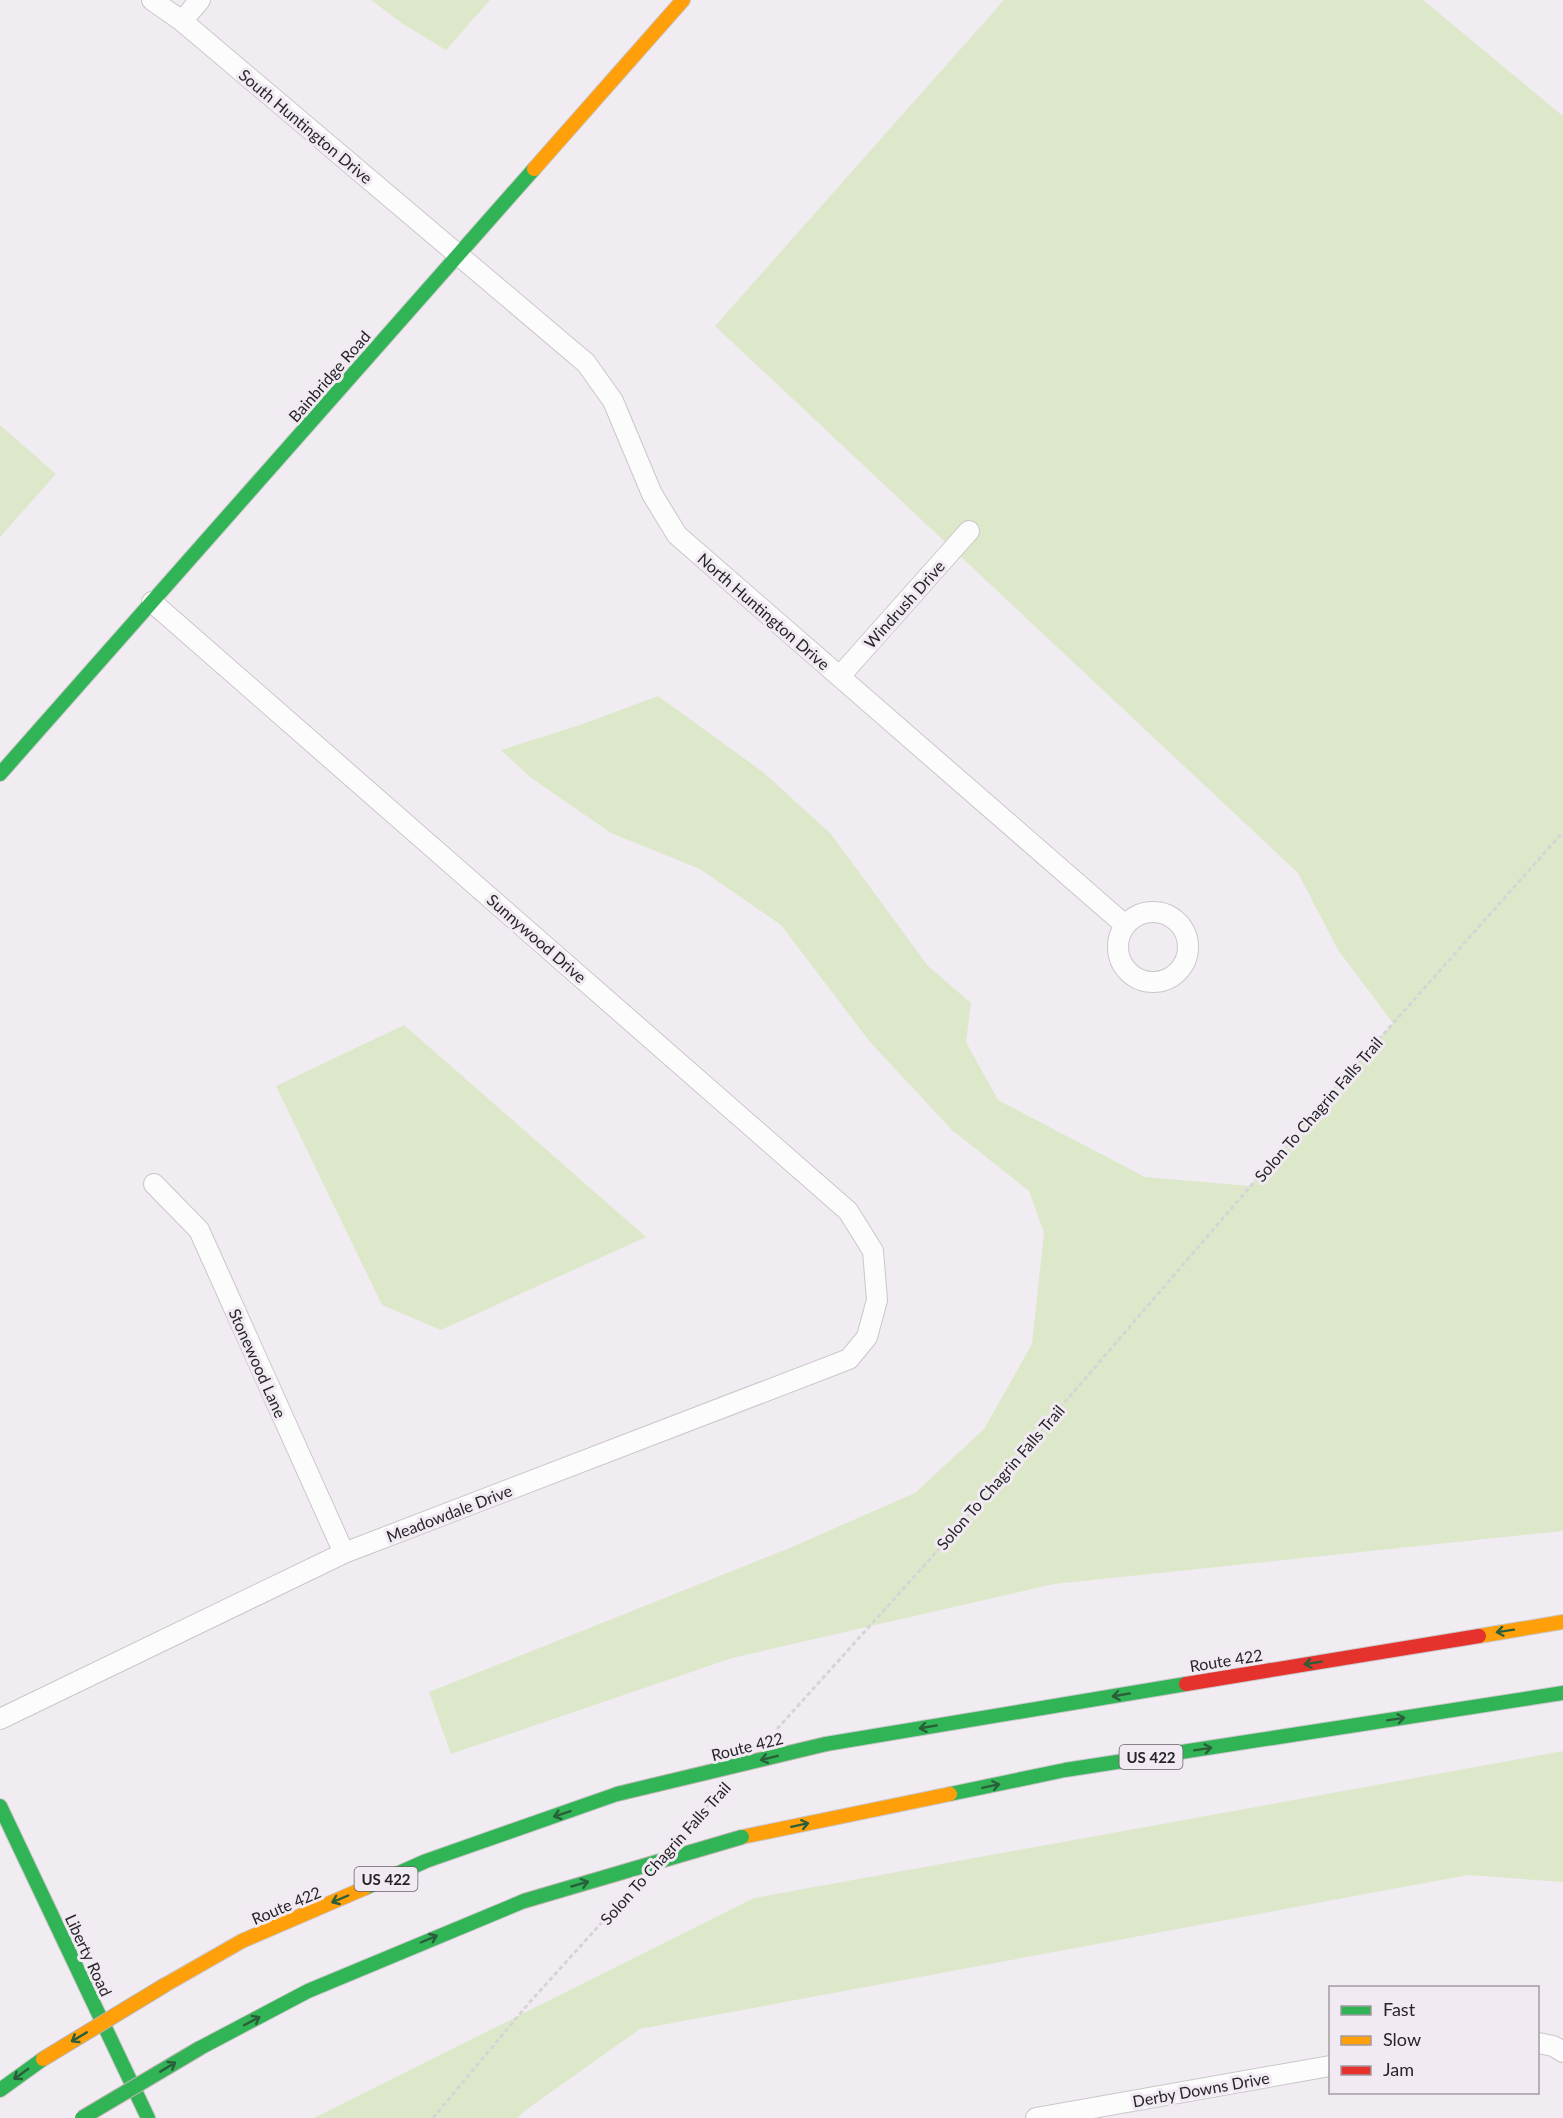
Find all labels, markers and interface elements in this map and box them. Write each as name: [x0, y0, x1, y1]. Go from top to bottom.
street label: South Huntington Drive: [235, 65, 377, 187]
street label: Bainbridge Road: [284, 326, 374, 426]
street label: North Huntington Drive: [694, 549, 834, 673]
street label: Windrush Drive: [860, 556, 948, 652]
street label: Sunnywood Drive: [484, 890, 590, 986]
street label: Solon To Chagrin Falls Trail: [1250, 1033, 1386, 1185]
street label: Stonewood Lane: [225, 1305, 291, 1421]
street label: Solon To Chagrin Falls Trail: [932, 1401, 1068, 1553]
street label: Meadowdale Drive: [384, 1480, 514, 1546]
one-way arrow: [1496, 1626, 1516, 1637]
street label: Route 422: [1188, 1645, 1264, 1675]
one-way arrow: [1304, 1657, 1323, 1668]
one-way arrow: [1111, 1689, 1131, 1700]
one-way arrow: [1386, 1714, 1405, 1725]
one-way arrow: [919, 1722, 939, 1733]
street label: Route 422: [709, 1728, 785, 1764]
one-way arrow: [1193, 1743, 1213, 1754]
road number: US 422: [1120, 1745, 1182, 1769]
one-way arrow: [760, 1752, 779, 1764]
street label: Solon To Chagrin Falls Trail: [596, 1778, 734, 1928]
one-way arrow: [980, 1780, 1000, 1791]
one-way arrow: [553, 1809, 571, 1820]
one-way arrow: [790, 1819, 809, 1831]
road number: US 422: [354, 1867, 418, 1891]
one-way arrow: [571, 1878, 590, 1889]
street label: Route 422: [248, 1882, 324, 1928]
one-way arrow: [332, 1893, 350, 1905]
street label: Liberty Road: [62, 1911, 116, 1999]
one-way arrow: [419, 1933, 437, 1944]
legend: [1329, 1986, 1539, 2094]
text: Fast: [1383, 1998, 1416, 2020]
one-way arrow: [242, 2015, 260, 2026]
text: Slow: [1383, 2028, 1421, 2050]
one-way arrow: [71, 2031, 88, 2043]
text: Jam: [1383, 2058, 1414, 2080]
one-way arrow: [159, 2060, 176, 2072]
one-way arrow: [14, 2068, 30, 2080]
street label: Derby Downs Drive: [1131, 2068, 1271, 2110]

